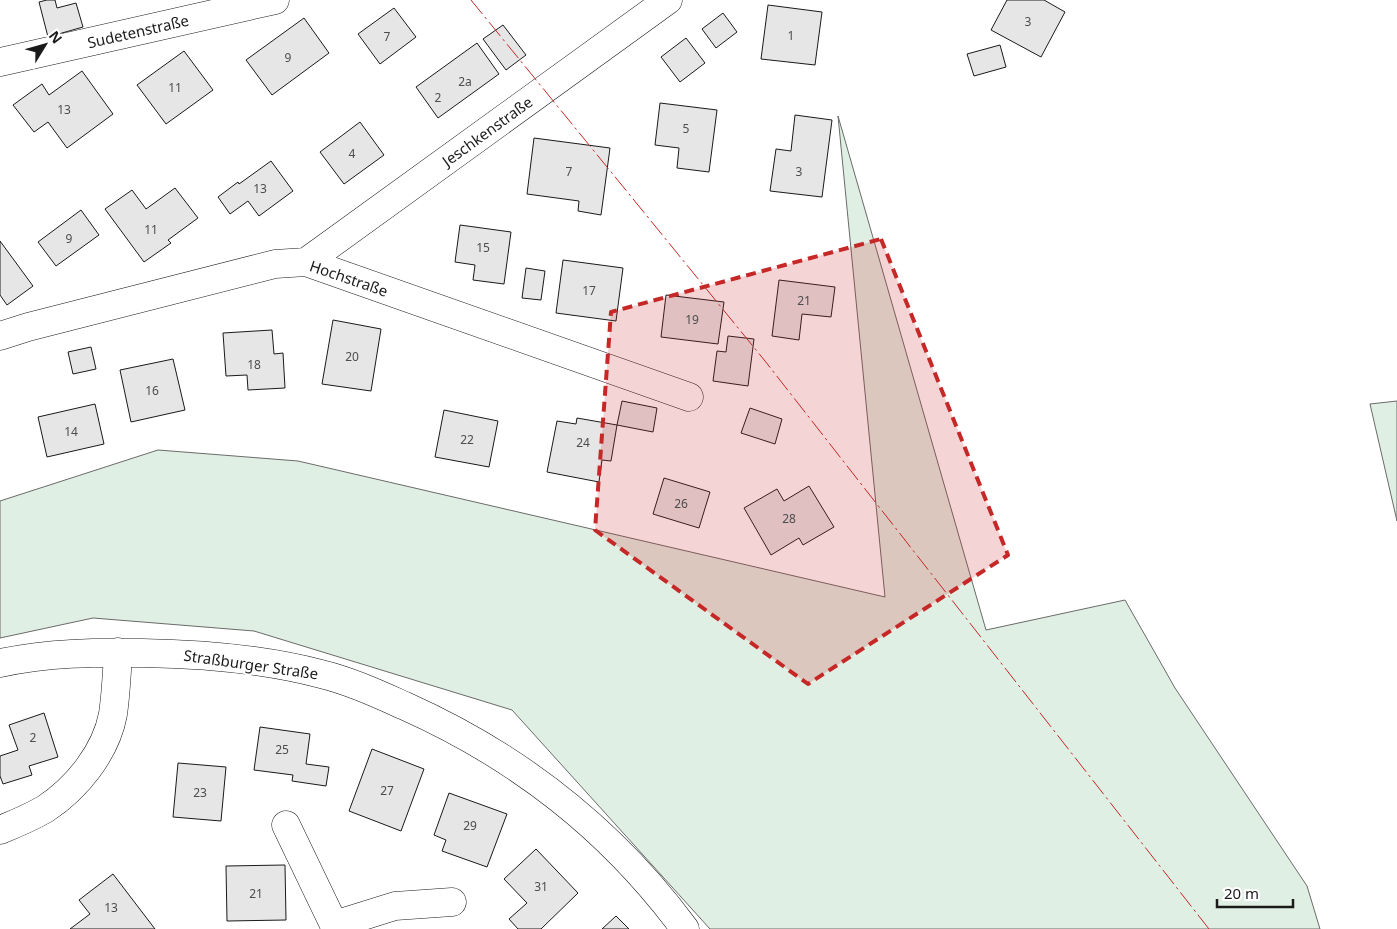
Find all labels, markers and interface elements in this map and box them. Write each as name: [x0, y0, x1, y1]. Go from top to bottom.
street label: Sudetenstraße: [85, 10, 191, 52]
house number: 3: [1025, 13, 1032, 30]
north arrow: [20, 20, 70, 70]
text: N: [45, 27, 67, 47]
house number: 1: [788, 27, 794, 44]
house number: 7: [384, 28, 391, 45]
house number: 9: [285, 49, 292, 66]
house number: 2a: [458, 73, 472, 90]
house number: 11: [168, 79, 182, 96]
house number: 2: [435, 89, 442, 106]
street label: Jeschkenstraße: [436, 92, 536, 172]
house number: 13: [57, 101, 71, 118]
house number: 5: [683, 120, 690, 137]
house number: 4: [349, 145, 356, 162]
house number: 7: [566, 163, 573, 180]
house number: 3: [796, 163, 803, 180]
house number: 13: [253, 180, 267, 197]
house number: 11: [144, 221, 158, 238]
house number: 9: [66, 230, 73, 247]
house number: 15: [476, 239, 490, 256]
street label: Hochstraße: [307, 255, 391, 301]
house number: 17: [582, 282, 596, 299]
house number: 21: [797, 292, 811, 309]
house number: 19: [685, 311, 699, 328]
house number: 20: [345, 348, 359, 365]
house number: 18: [247, 356, 261, 373]
house number: 16: [145, 382, 159, 399]
house number: 14: [64, 423, 78, 440]
house number: 22: [460, 431, 474, 448]
house number: 24: [576, 434, 590, 451]
house number: 26: [674, 495, 688, 512]
house number: 28: [782, 510, 796, 527]
street label: Straßburger Straße: [182, 645, 320, 683]
house number: 2: [30, 729, 37, 746]
house number: 25: [275, 741, 289, 758]
house number: 27: [380, 782, 394, 799]
house number: 23: [193, 784, 207, 801]
house number: 29: [463, 817, 477, 834]
scale bar: [1217, 876, 1293, 908]
house number: 31: [534, 878, 548, 895]
text: 20 m: [1224, 883, 1259, 903]
house number: 21: [249, 885, 263, 902]
house number: 13: [104, 899, 118, 916]

